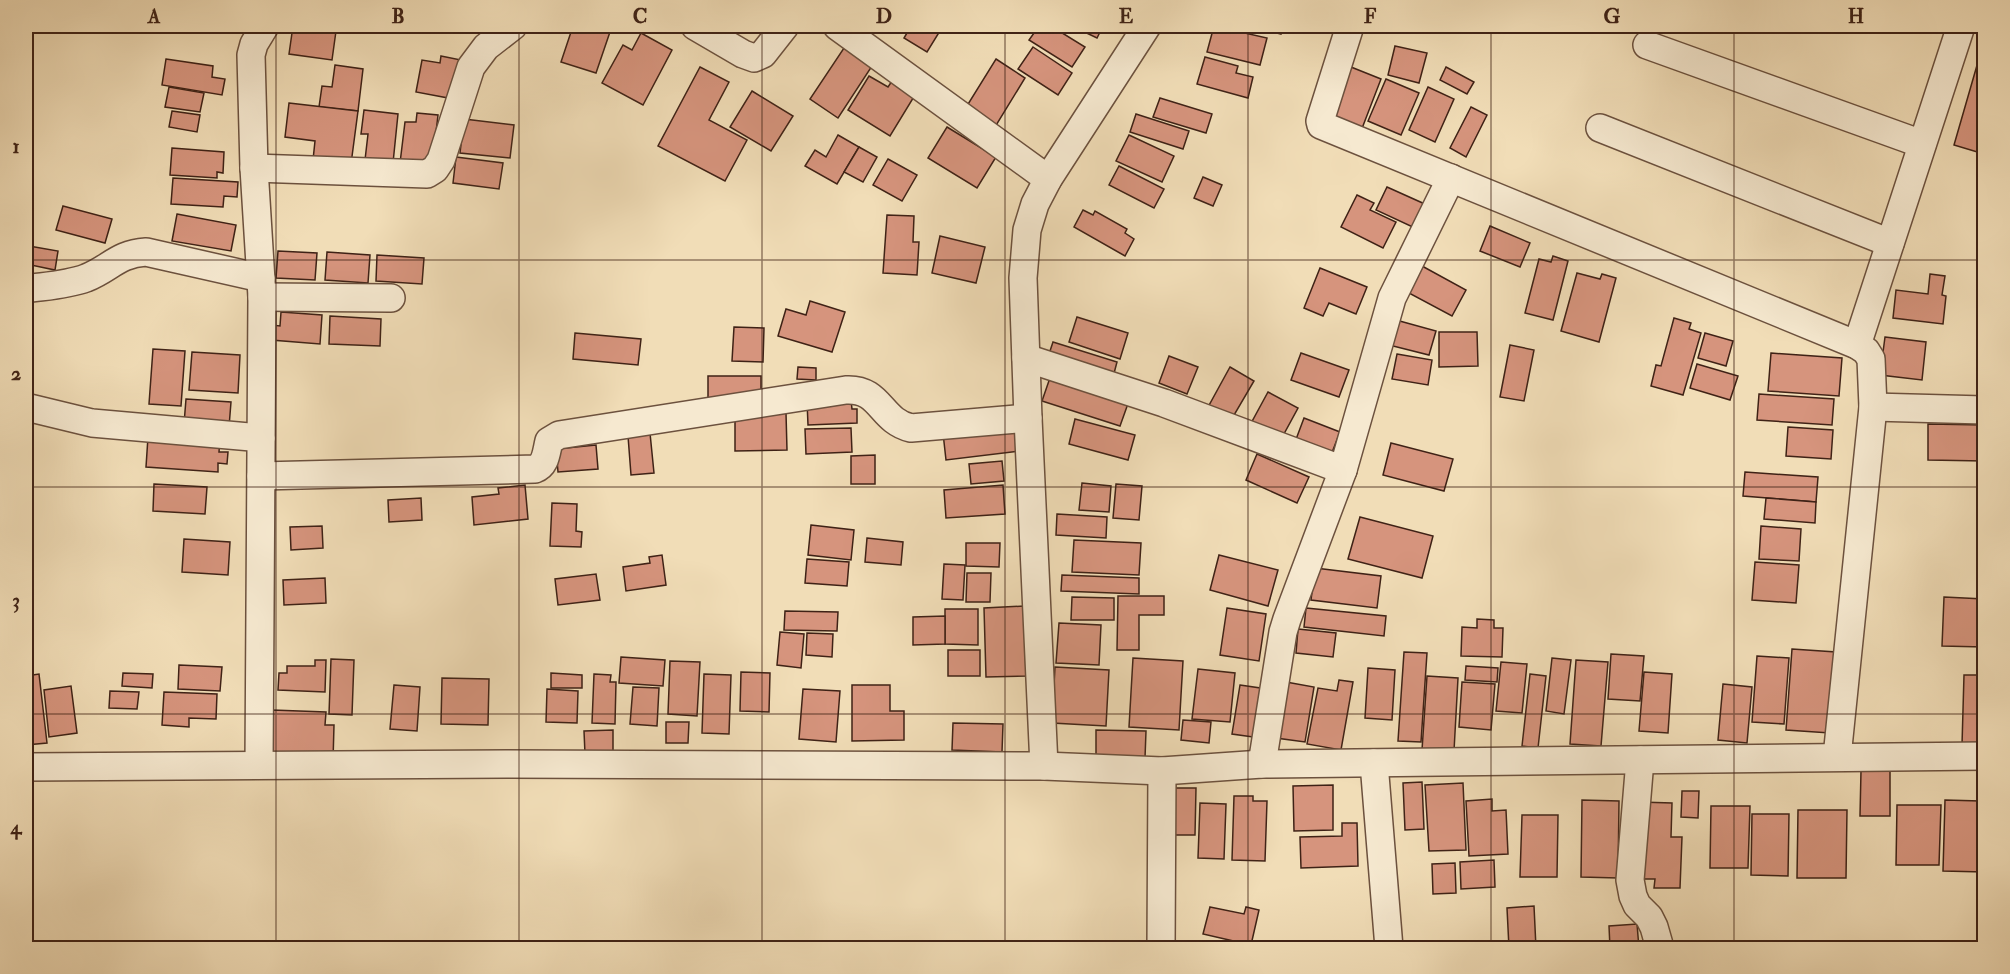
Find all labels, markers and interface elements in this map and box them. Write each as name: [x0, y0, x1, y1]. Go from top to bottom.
text: A: [147, 4, 161, 29]
text: B: [391, 4, 405, 29]
text: C: [633, 4, 647, 29]
text: D: [876, 4, 892, 29]
text: E: [1119, 4, 1134, 29]
text: F: [1364, 4, 1377, 29]
text: G: [1604, 4, 1621, 29]
text: H: [1848, 4, 1864, 29]
text: 1: [12, 134, 20, 159]
text: 2: [11, 361, 21, 386]
text: 3: [12, 588, 20, 613]
text: 4: [10, 815, 23, 840]

